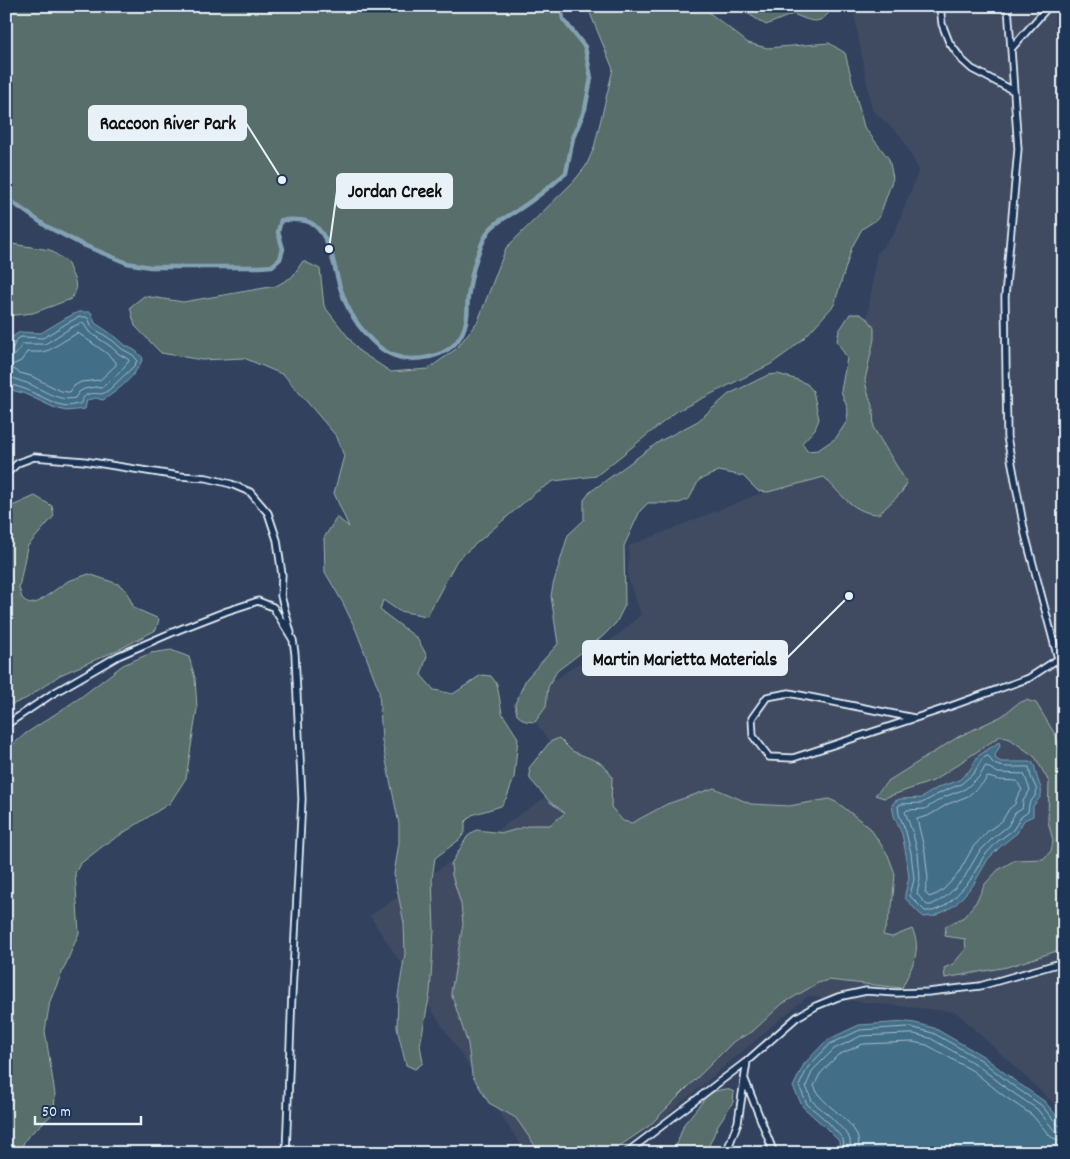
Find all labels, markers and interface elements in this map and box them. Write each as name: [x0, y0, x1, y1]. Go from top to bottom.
callout: Raccoon River Park: [89, 106, 246, 140]
text: Raccoon River Park: [100, 112, 236, 139]
callout: Jordan Creek: [337, 174, 452, 208]
text: Jordan Creek: [348, 180, 442, 207]
callout: Martin Marietta Materials: [583, 641, 787, 675]
text: Martin Marietta Materials: [593, 648, 777, 675]
scale bar: [35, 1094, 141, 1126]
text: 50 m: [42, 1102, 71, 1124]

